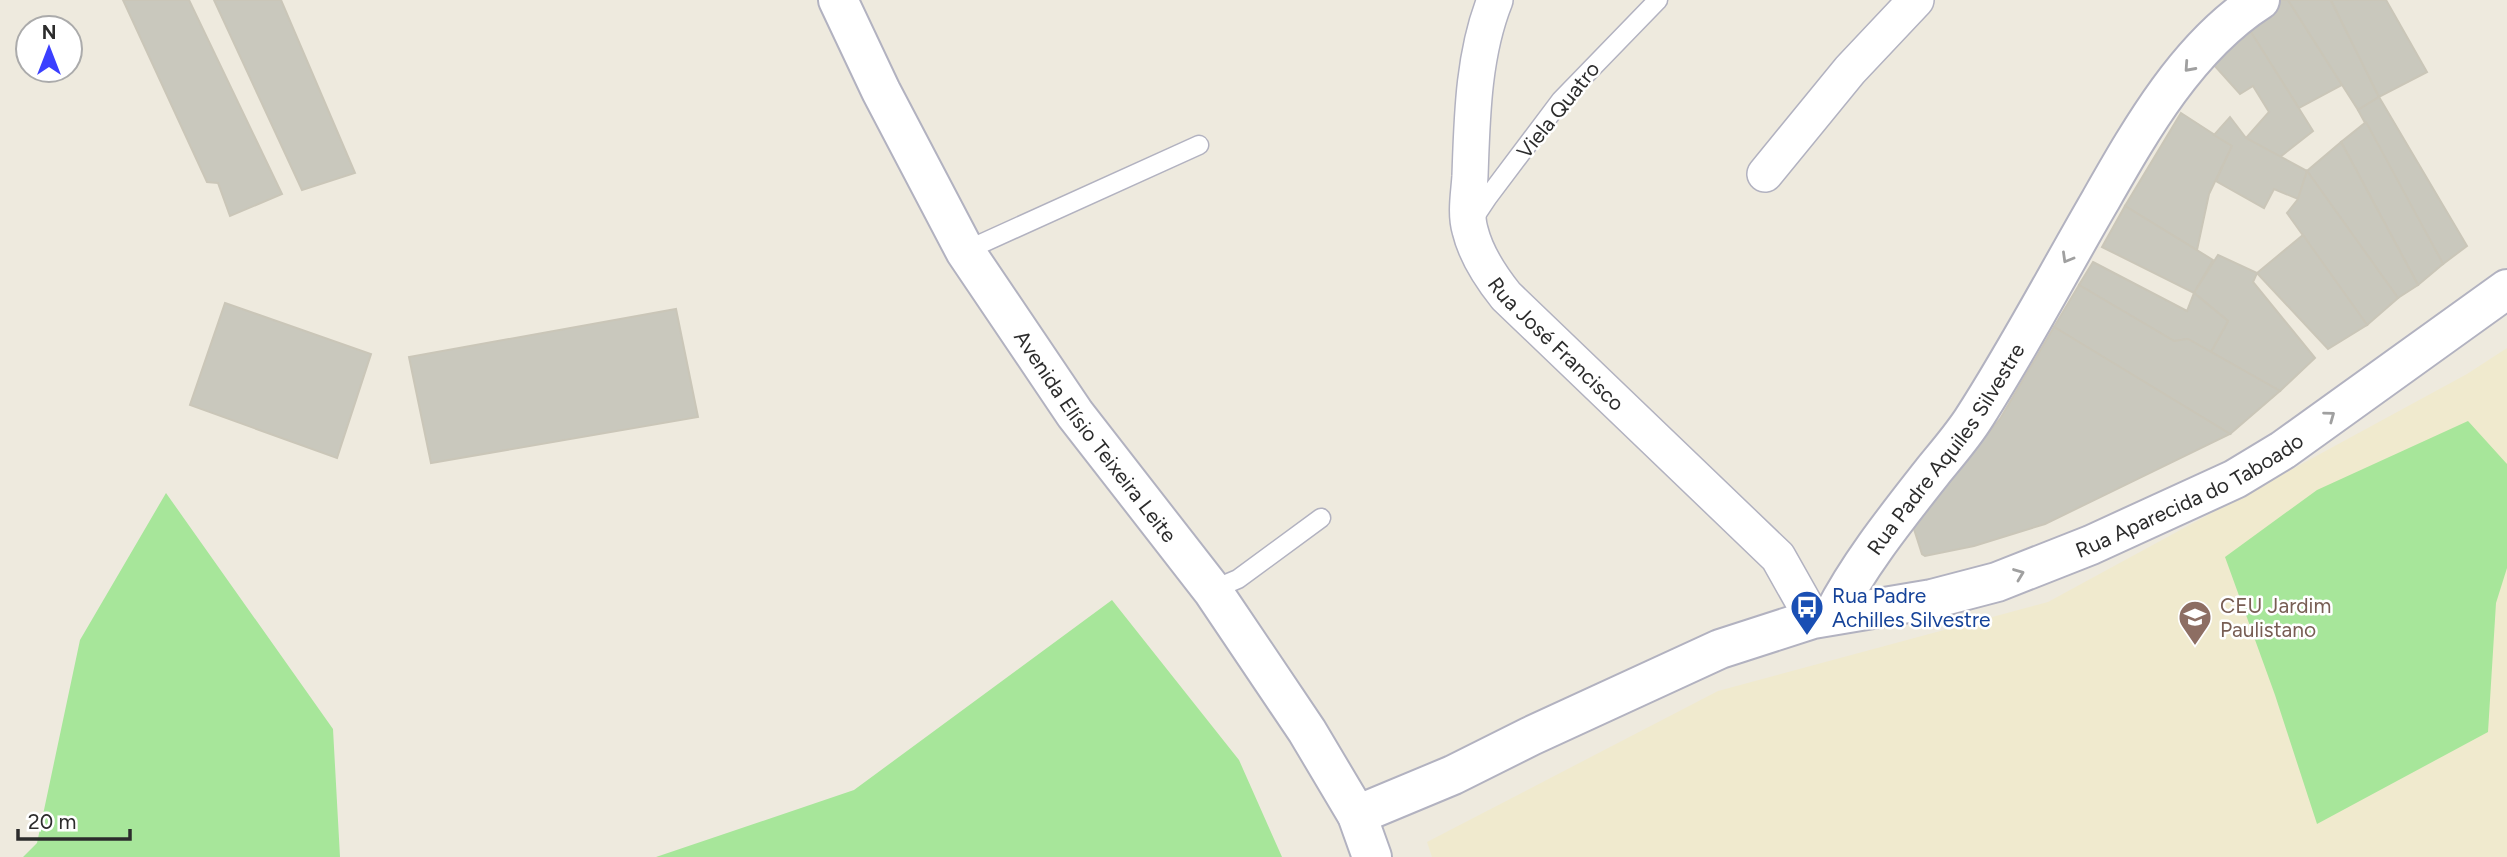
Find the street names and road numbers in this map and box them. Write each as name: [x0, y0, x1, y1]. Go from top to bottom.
street label: Viela Quatro: [1511, 57, 1605, 163]
street label: Rua José Francisco: [1483, 272, 1630, 416]
street label: Avenida Elísio Teixeira Leite: [1009, 325, 1182, 547]
street label: Rua Padre Aquiles Silvestre: [1861, 339, 2029, 559]
street label: Rua Aparecida do Taboado: [2072, 427, 2308, 562]

